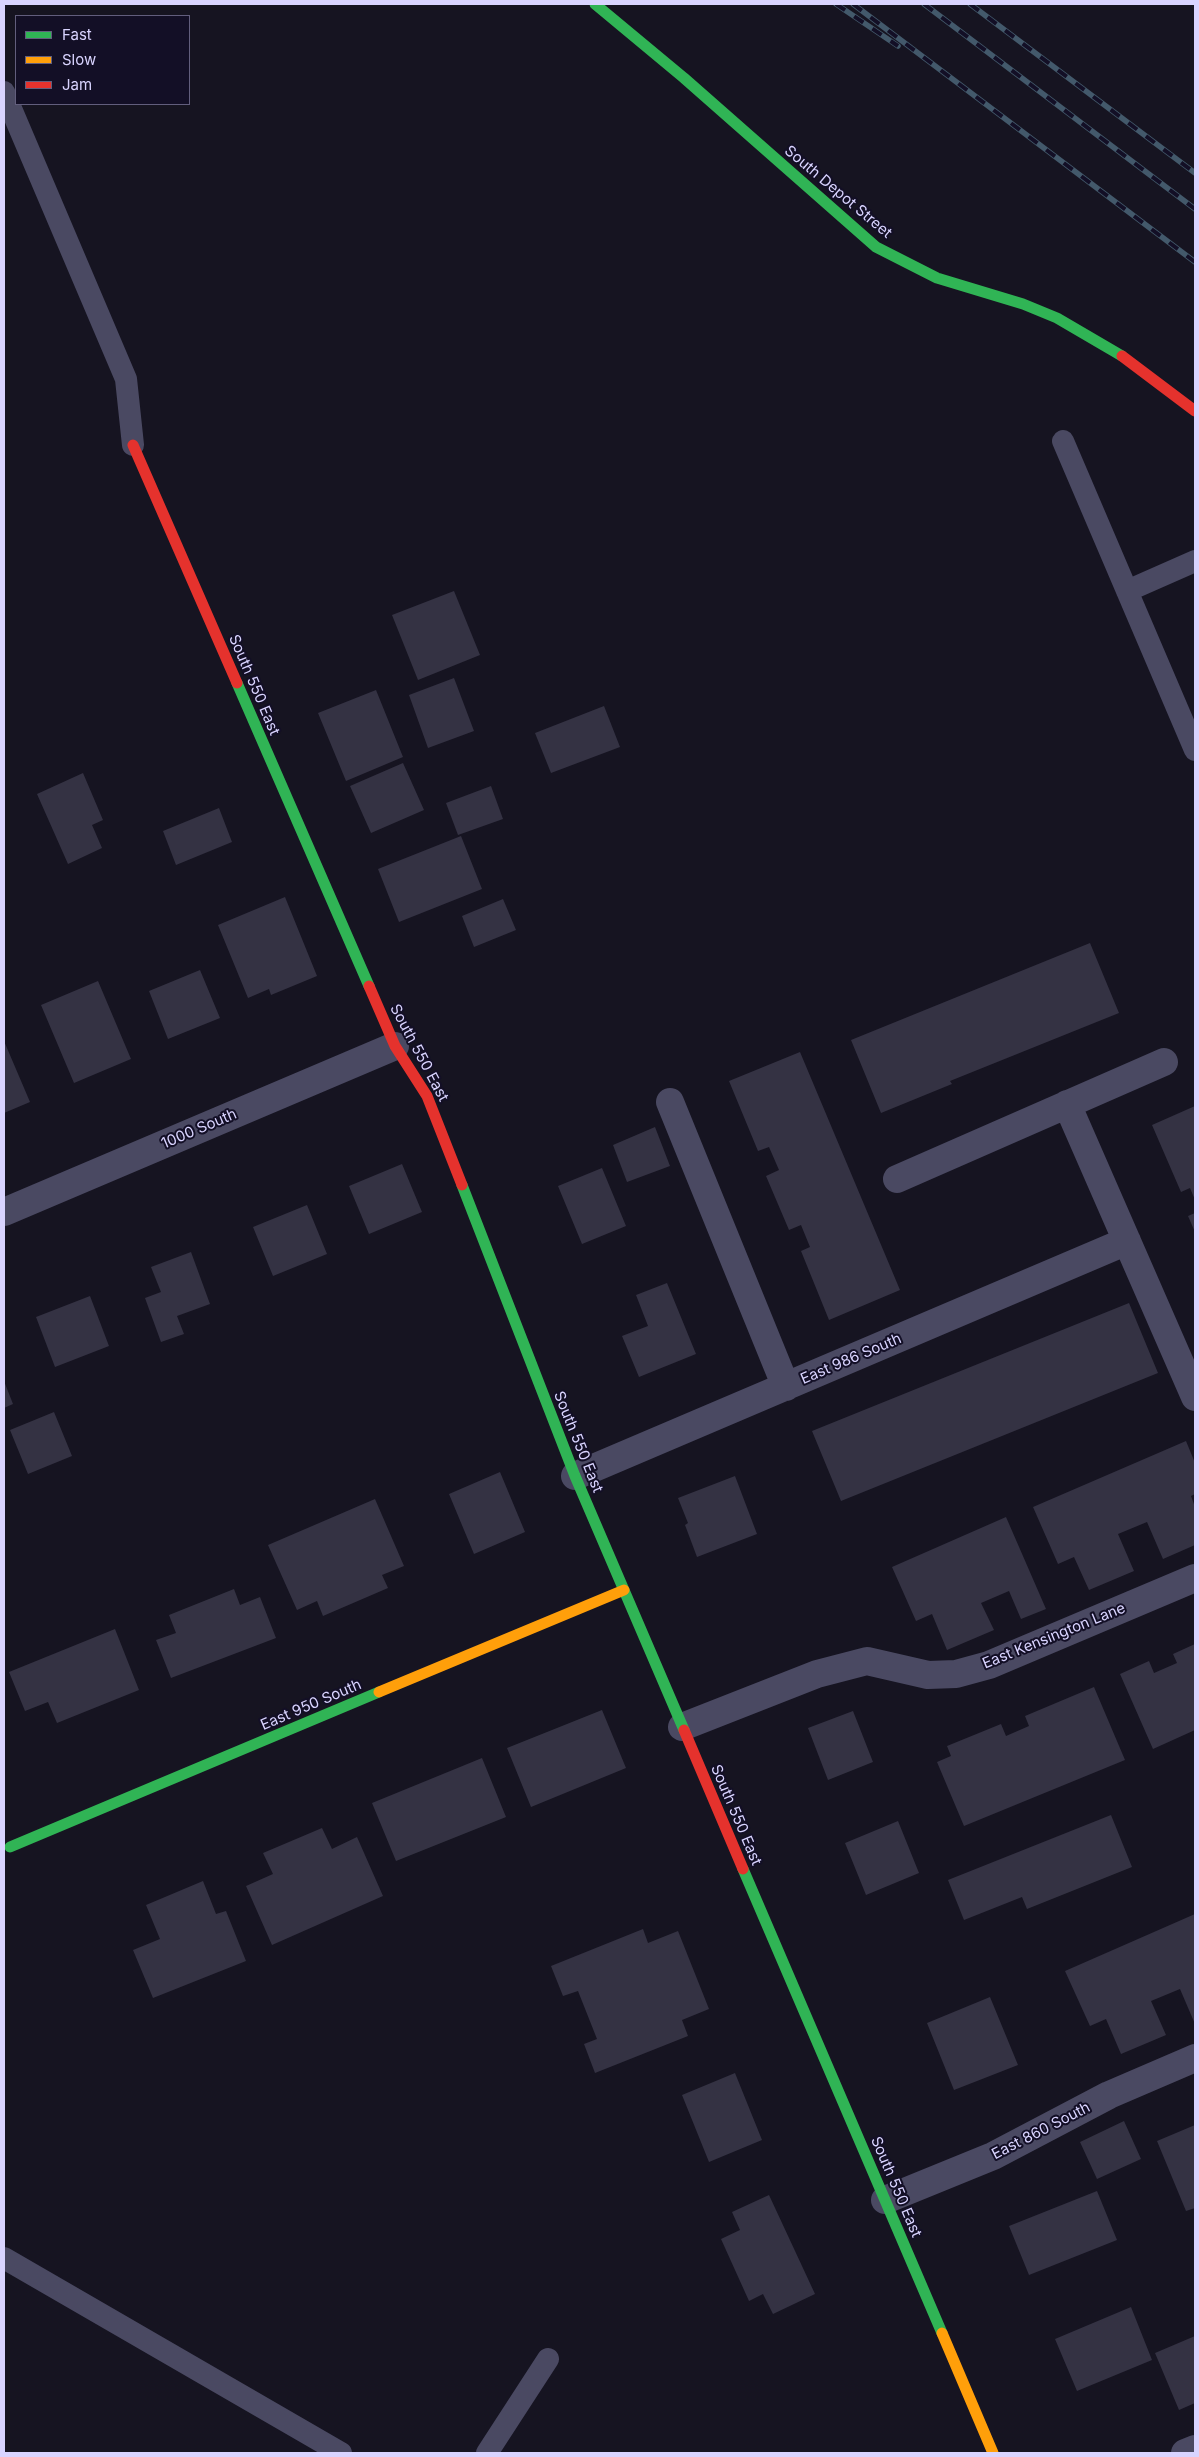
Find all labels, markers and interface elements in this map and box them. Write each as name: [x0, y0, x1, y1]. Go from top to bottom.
legend: [15, 15, 190, 105]
text: Fast: [62, 25, 92, 44]
text: Slow: [62, 50, 96, 69]
text: Jam: [62, 75, 92, 94]
street label: South Depot Street: [781, 142, 895, 242]
street label: South 550 East: [225, 632, 283, 738]
street label: South 550 East: [386, 1001, 452, 1105]
street label: 1000 South: [159, 1105, 239, 1153]
street label: East 986 South: [798, 1330, 904, 1388]
street label: South 550 East: [549, 1389, 607, 1495]
street label: East Kensington Lane: [980, 1599, 1128, 1673]
street label: East 950 South: [258, 1676, 364, 1734]
street label: South 550 East: [707, 1762, 765, 1868]
street label: East 860 South: [989, 2098, 1093, 2164]
street label: South 550 East: [867, 2134, 925, 2240]

